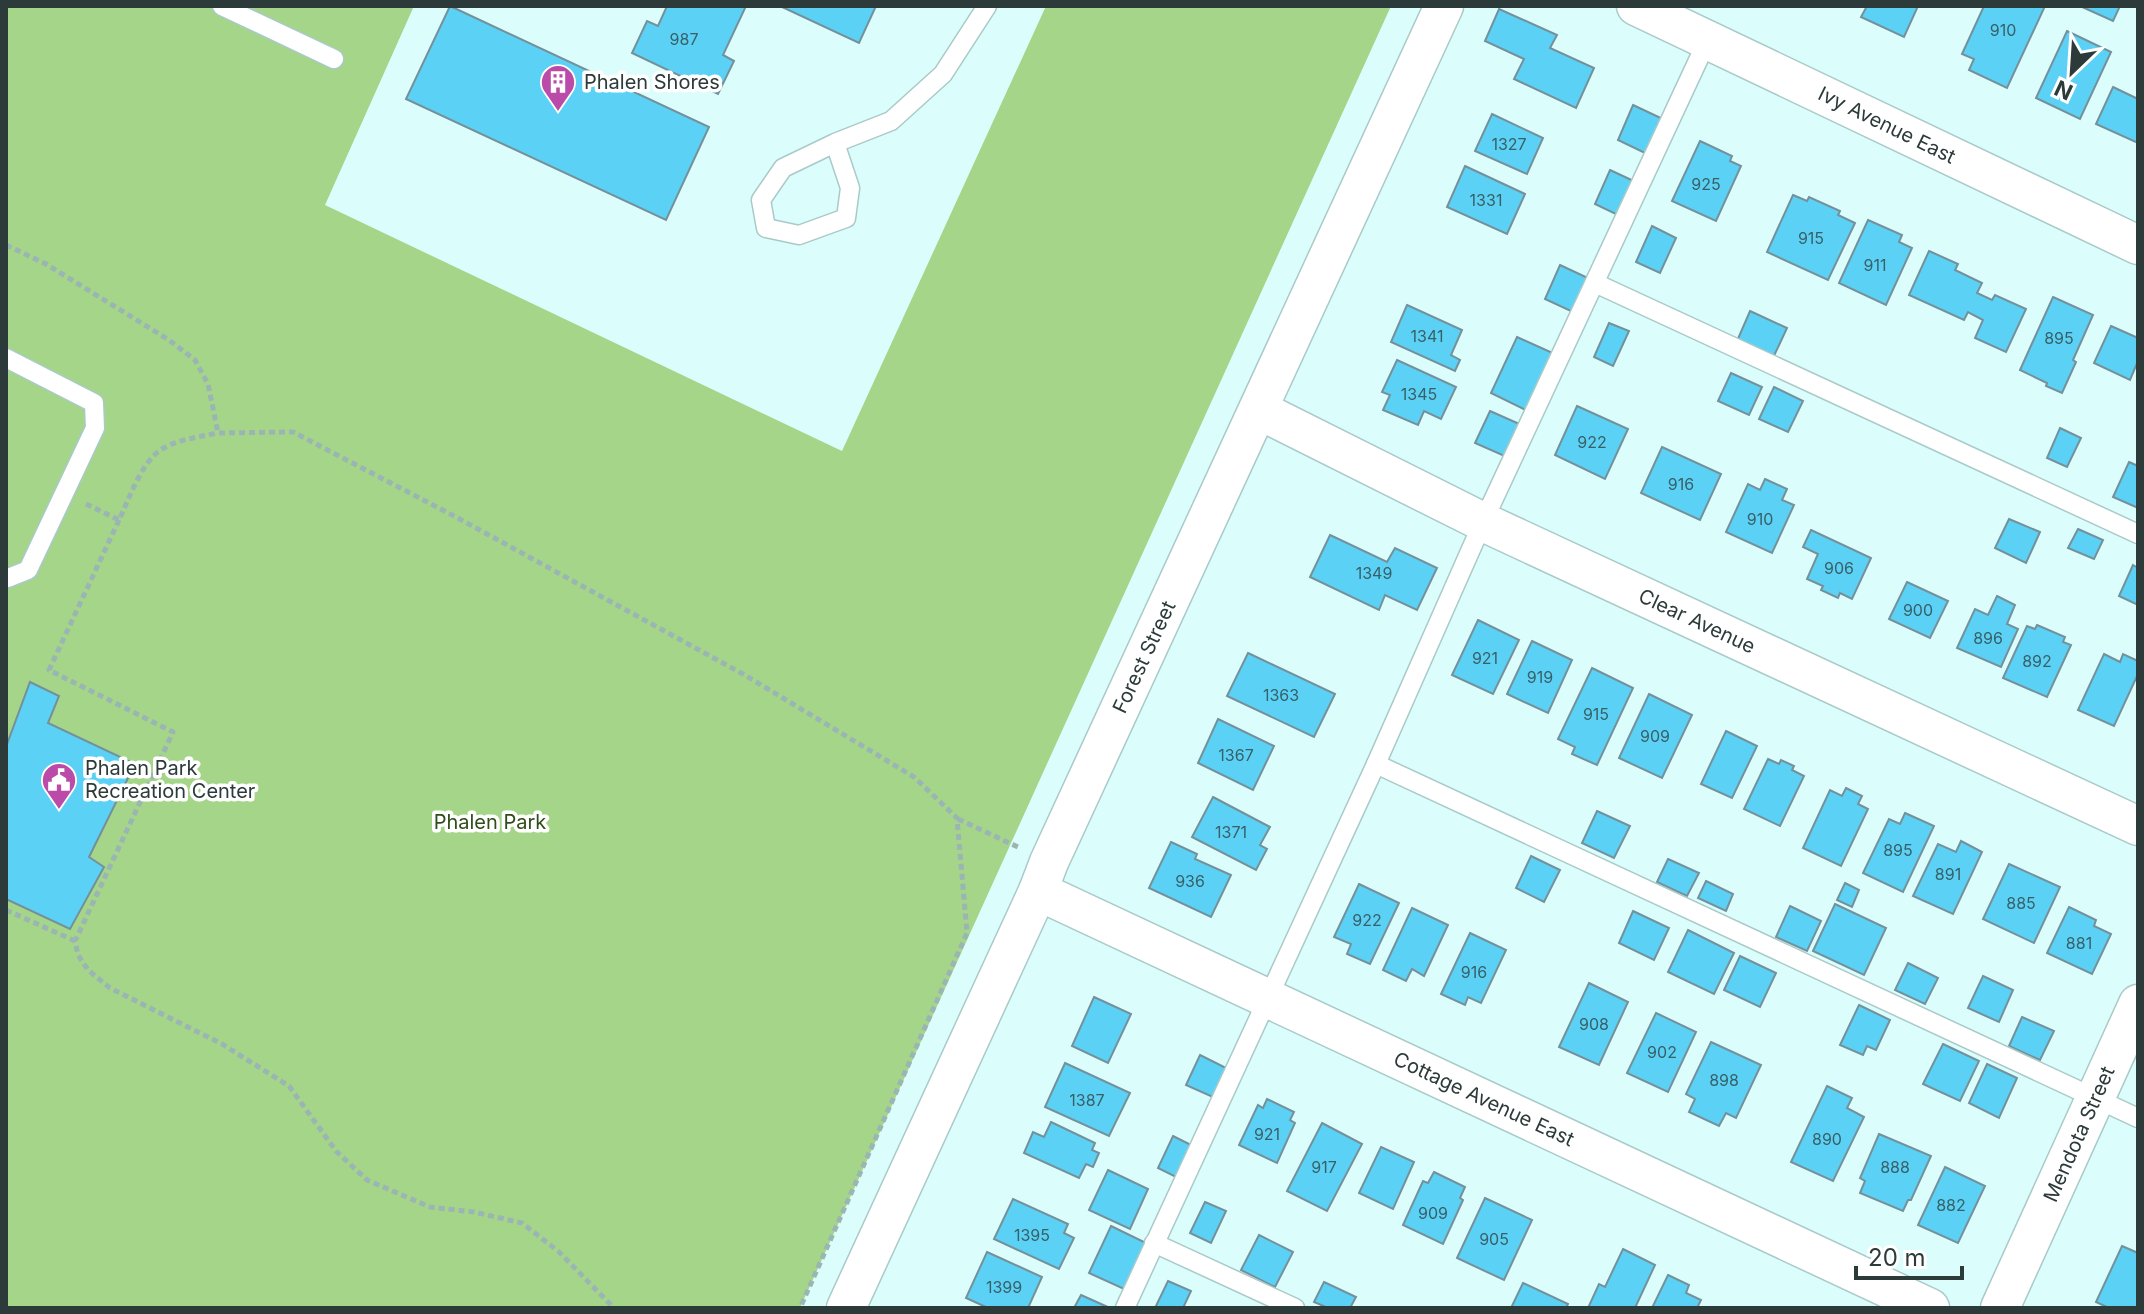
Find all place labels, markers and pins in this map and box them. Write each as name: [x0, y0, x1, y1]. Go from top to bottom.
building icon: Phalen Shores: [539, 63, 577, 113]
place label: Phalen Shores: [584, 70, 720, 94]
place label: Phalen Park Recreation Center: [85, 756, 256, 803]
public building icon: Phalen Park Recreation Center: [40, 761, 78, 811]

